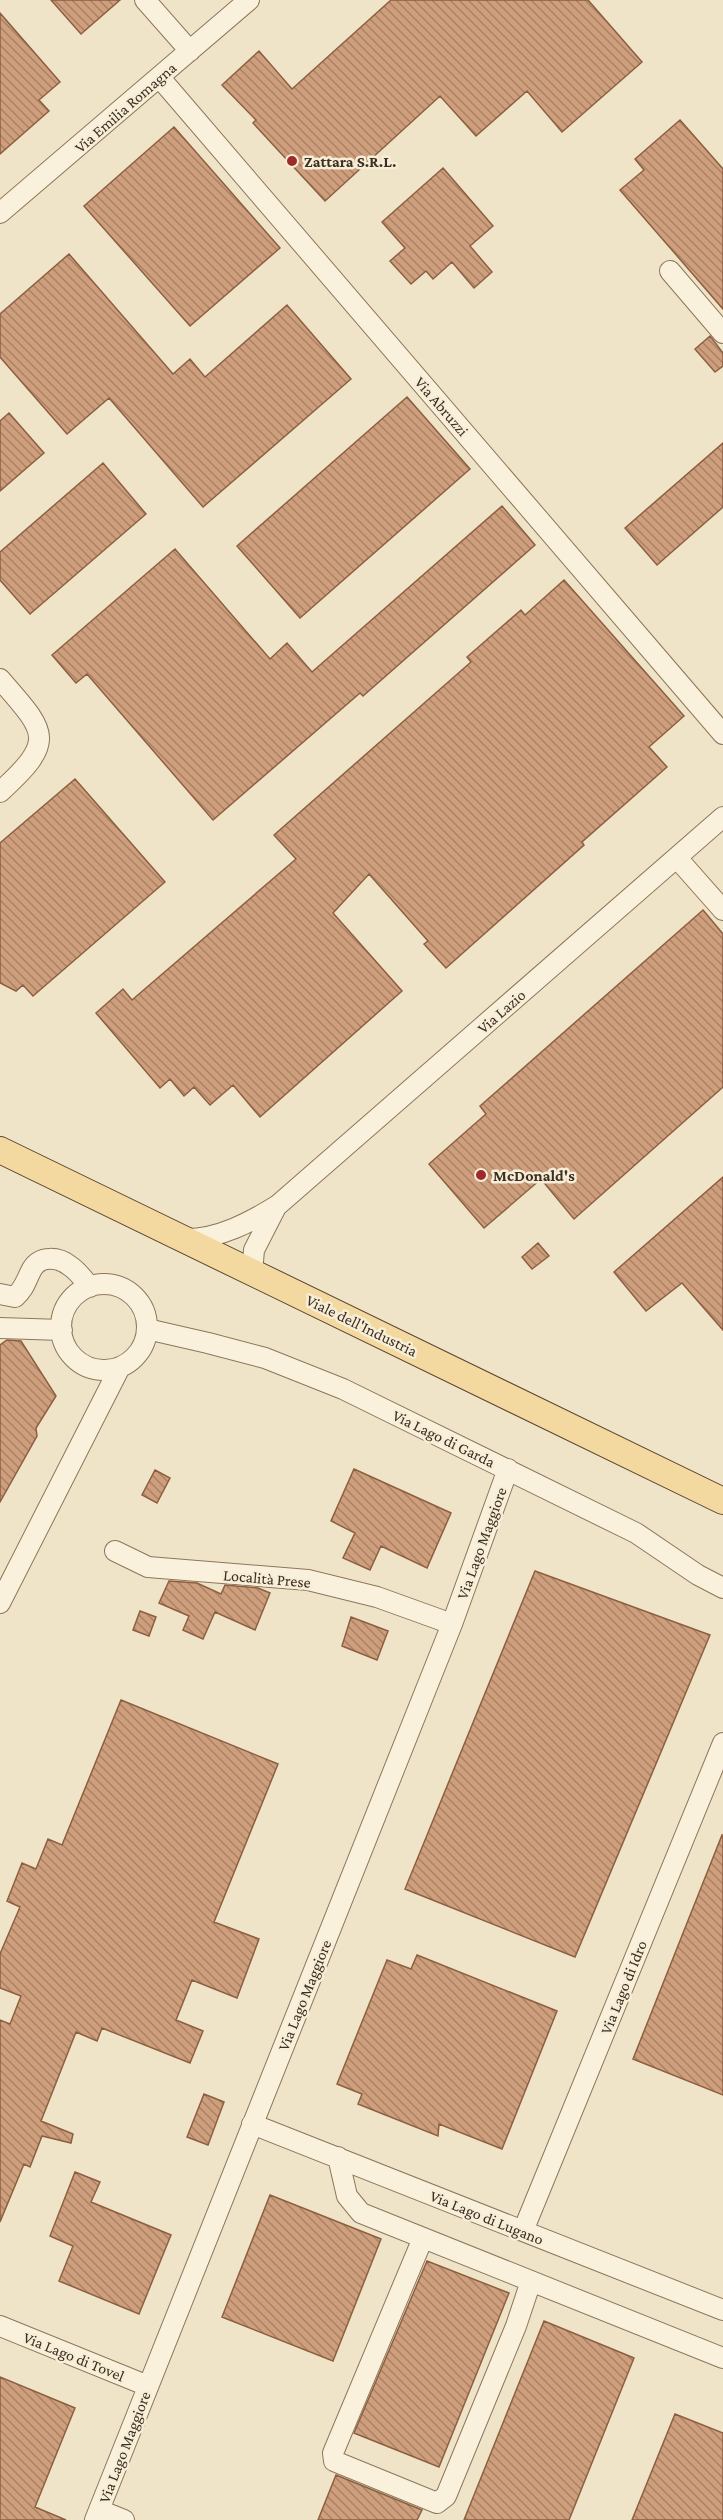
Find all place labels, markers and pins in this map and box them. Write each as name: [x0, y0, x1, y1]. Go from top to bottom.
place label: Zattara S.R.L.: [304, 153, 396, 170]
marker: Zattara S.R.L.: [285, 154, 299, 168]
place label: McDonald's: [493, 1167, 575, 1184]
marker: McDonald's: [474, 1168, 488, 1182]

